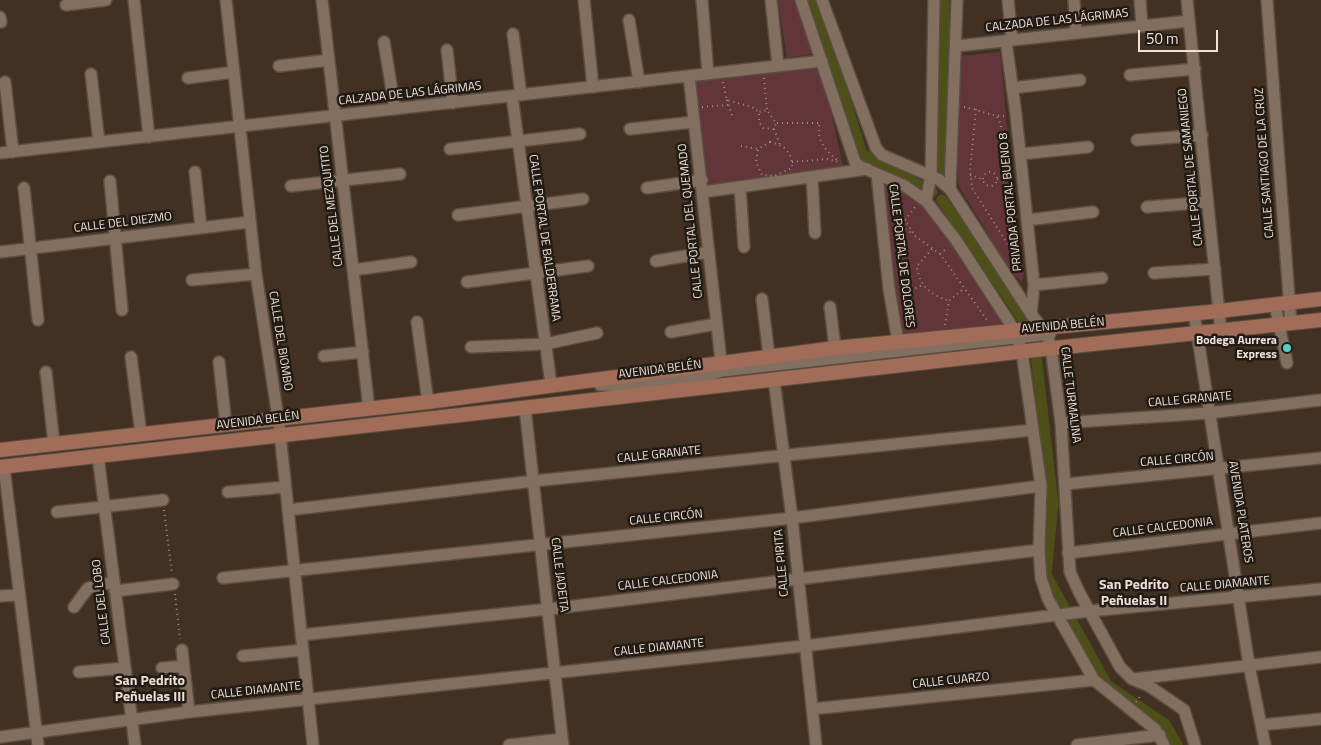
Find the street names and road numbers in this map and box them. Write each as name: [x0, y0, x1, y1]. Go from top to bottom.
street label: CALZADA DE LAS LÁGRIMAS: [985, 6, 1129, 36]
street label: CALZADA DE LAS LÁGRIMAS: [338, 79, 482, 109]
street label: CALLE PORTAL DE SAMANIEGO: [1176, 87, 1206, 247]
street label: CALLE SANTIAGO DE LA CRUZ: [1253, 87, 1277, 239]
street label: PRIVADA PORTAL BUENO 8: [997, 132, 1025, 272]
street label: CALLE PORTAL DEL QUEMADO: [676, 143, 706, 299]
street label: CALLE DEL MEZQUITITO: [317, 144, 347, 268]
street label: CALLE PORTAL DE BALDERRAMA: [525, 153, 563, 323]
street label: CALLE PORTAL DE DOLORES: [885, 183, 917, 329]
street label: CALLE DEL DIEZMO: [73, 210, 173, 236]
street label: CALLE DEL BIOMBO: [265, 290, 295, 392]
street label: AVENIDA BELÉN: [1021, 315, 1105, 337]
street label: CALLE TURMALINA: [1057, 346, 1083, 444]
street label: AVENIDA BELÉN: [618, 358, 702, 382]
street label: CALLE GRANATE: [1148, 389, 1232, 411]
street label: AVENIDA BELÉN: [216, 409, 300, 433]
street label: CALLE GRANATE: [617, 443, 701, 467]
street label: CALLE CIRCÓN: [1140, 450, 1214, 470]
street label: AVENIDA PLATEROS: [1225, 460, 1255, 564]
street label: CALLE CIRCÓN: [629, 507, 703, 529]
street label: CALLE CALCEDONIA: [1112, 515, 1214, 541]
street label: CALLE PIRITA: [772, 529, 792, 597]
street label: CALLE JADEITA: [547, 537, 571, 613]
street label: CALLE DEL LOBO: [90, 558, 114, 646]
street label: CALLE CALCEDONIA: [617, 568, 719, 594]
street label: CALLE DIAMANTE: [1179, 574, 1271, 596]
street label: CALLE DIAMANTE: [613, 636, 705, 660]
street label: CALLE CUARZO: [912, 670, 990, 692]
street label: CALLE DIAMANTE: [210, 679, 302, 703]

